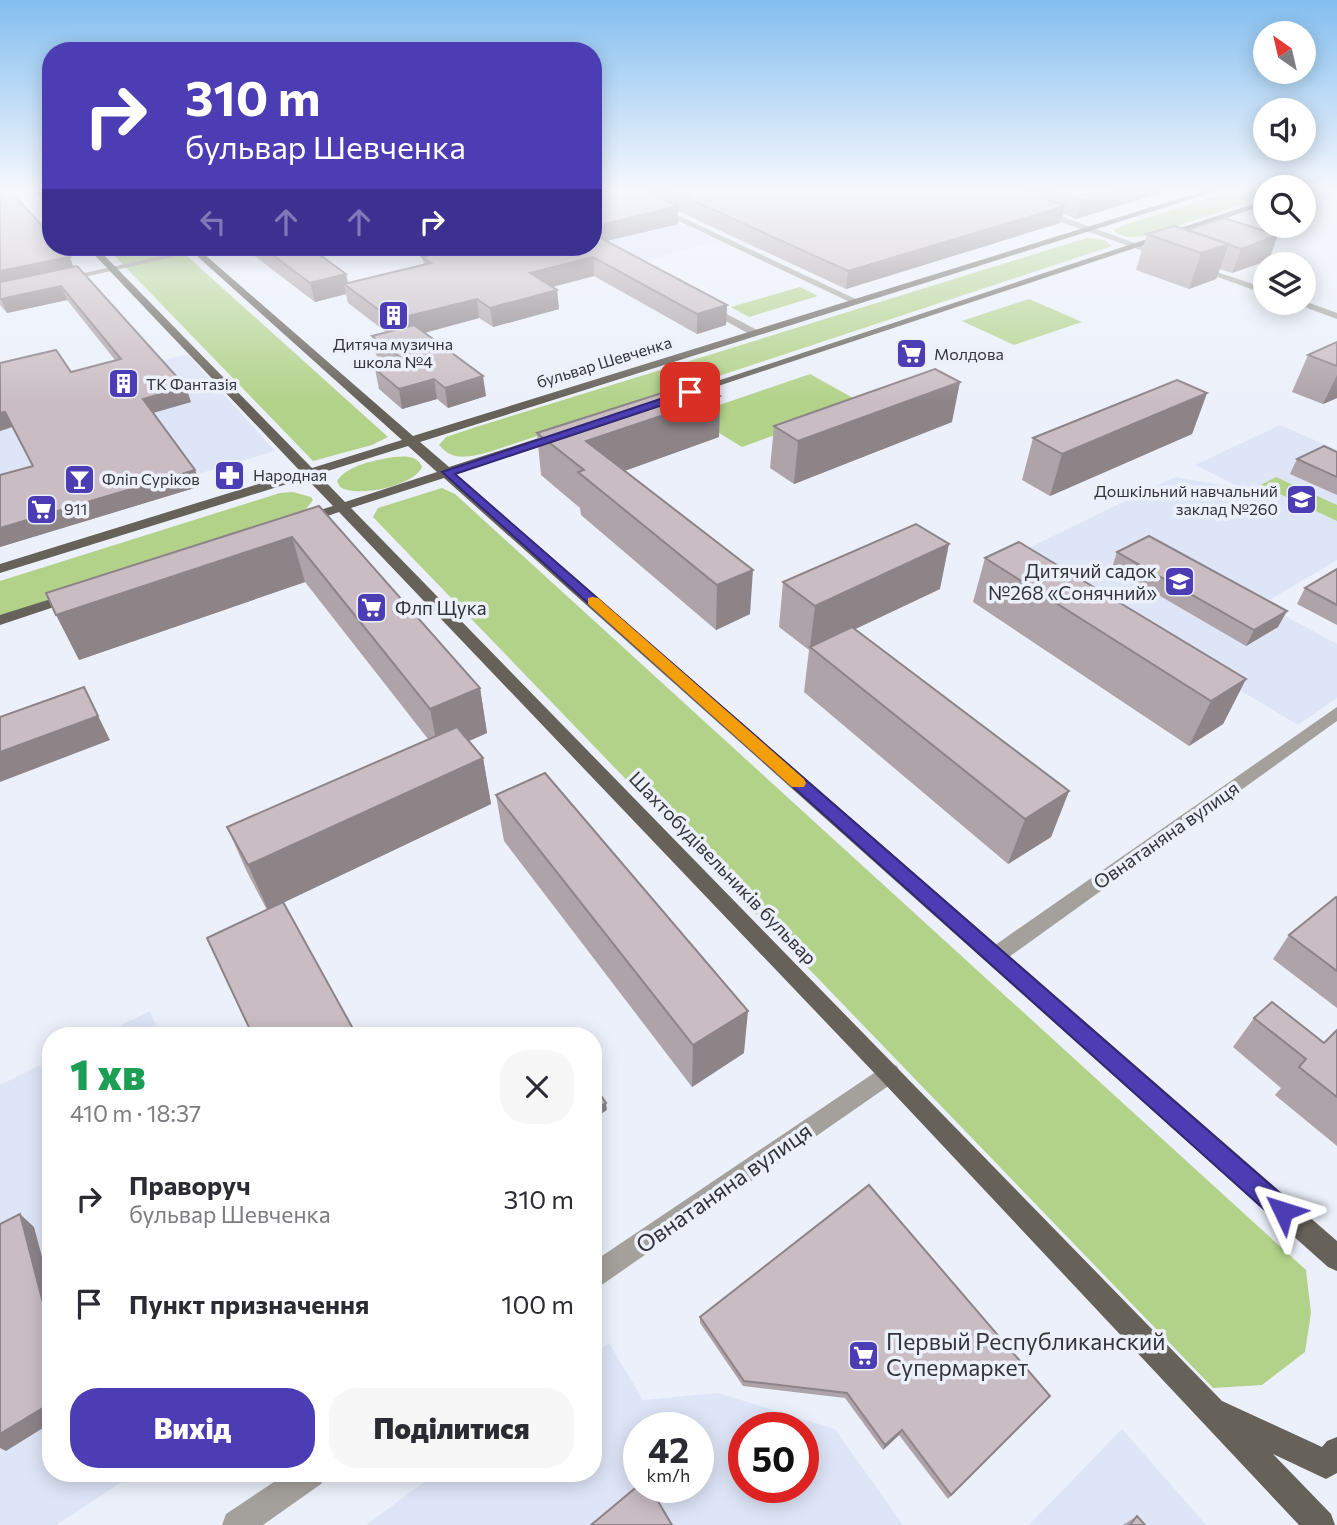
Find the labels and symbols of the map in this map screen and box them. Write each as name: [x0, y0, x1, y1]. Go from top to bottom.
north arrow: [1253, 21, 1316, 84]
building icon: Дитяча музична школа №4: [376, 298, 410, 332]
street label: бульвар Шевченка: [534, 332, 674, 391]
place label: Дитяча музична школа №4: [333, 334, 453, 371]
supermarket icon: Молдова: [894, 337, 928, 371]
place label: Молдова: [934, 344, 1004, 363]
pin: [660, 362, 720, 422]
building icon: ТК Фантазія: [106, 367, 140, 401]
place label: ТК Фантазія: [146, 374, 237, 393]
pharmacy icon: Народная: [213, 458, 247, 492]
bar icon: Фліп Суріков: [62, 462, 96, 496]
place label: Народная: [253, 465, 327, 484]
place label: Фліп Суріков: [102, 469, 200, 488]
place label: Дошкільний навчальний заклад №260: [1094, 481, 1278, 518]
school or university icon: Дошкільний навчальний заклад №260: [1284, 483, 1318, 517]
supermarket icon: 911: [24, 492, 58, 526]
place label: 911: [64, 499, 87, 518]
place label: Дитячий садок №268 «Сонячний»: [988, 559, 1157, 604]
school or university icon: Дитячий садок №268 «Сонячний»: [1163, 565, 1197, 599]
supermarket icon: Флп Щука: [355, 591, 389, 625]
place label: Флп Щука: [395, 596, 487, 619]
street label: Шахтобудівельників бульвар: [625, 766, 822, 969]
street label: Овнатаняна вулиця: [1089, 776, 1243, 893]
street label: Овнатаняна вулиця: [630, 1116, 817, 1258]
position arrow: [1246, 1174, 1320, 1248]
place label: Первый Республиканский Супермаркет: [886, 1327, 1165, 1381]
supermarket icon: Первый Республиканский Супермаркет: [846, 1338, 880, 1372]
speed limit sign: 50: [728, 1412, 819, 1503]

